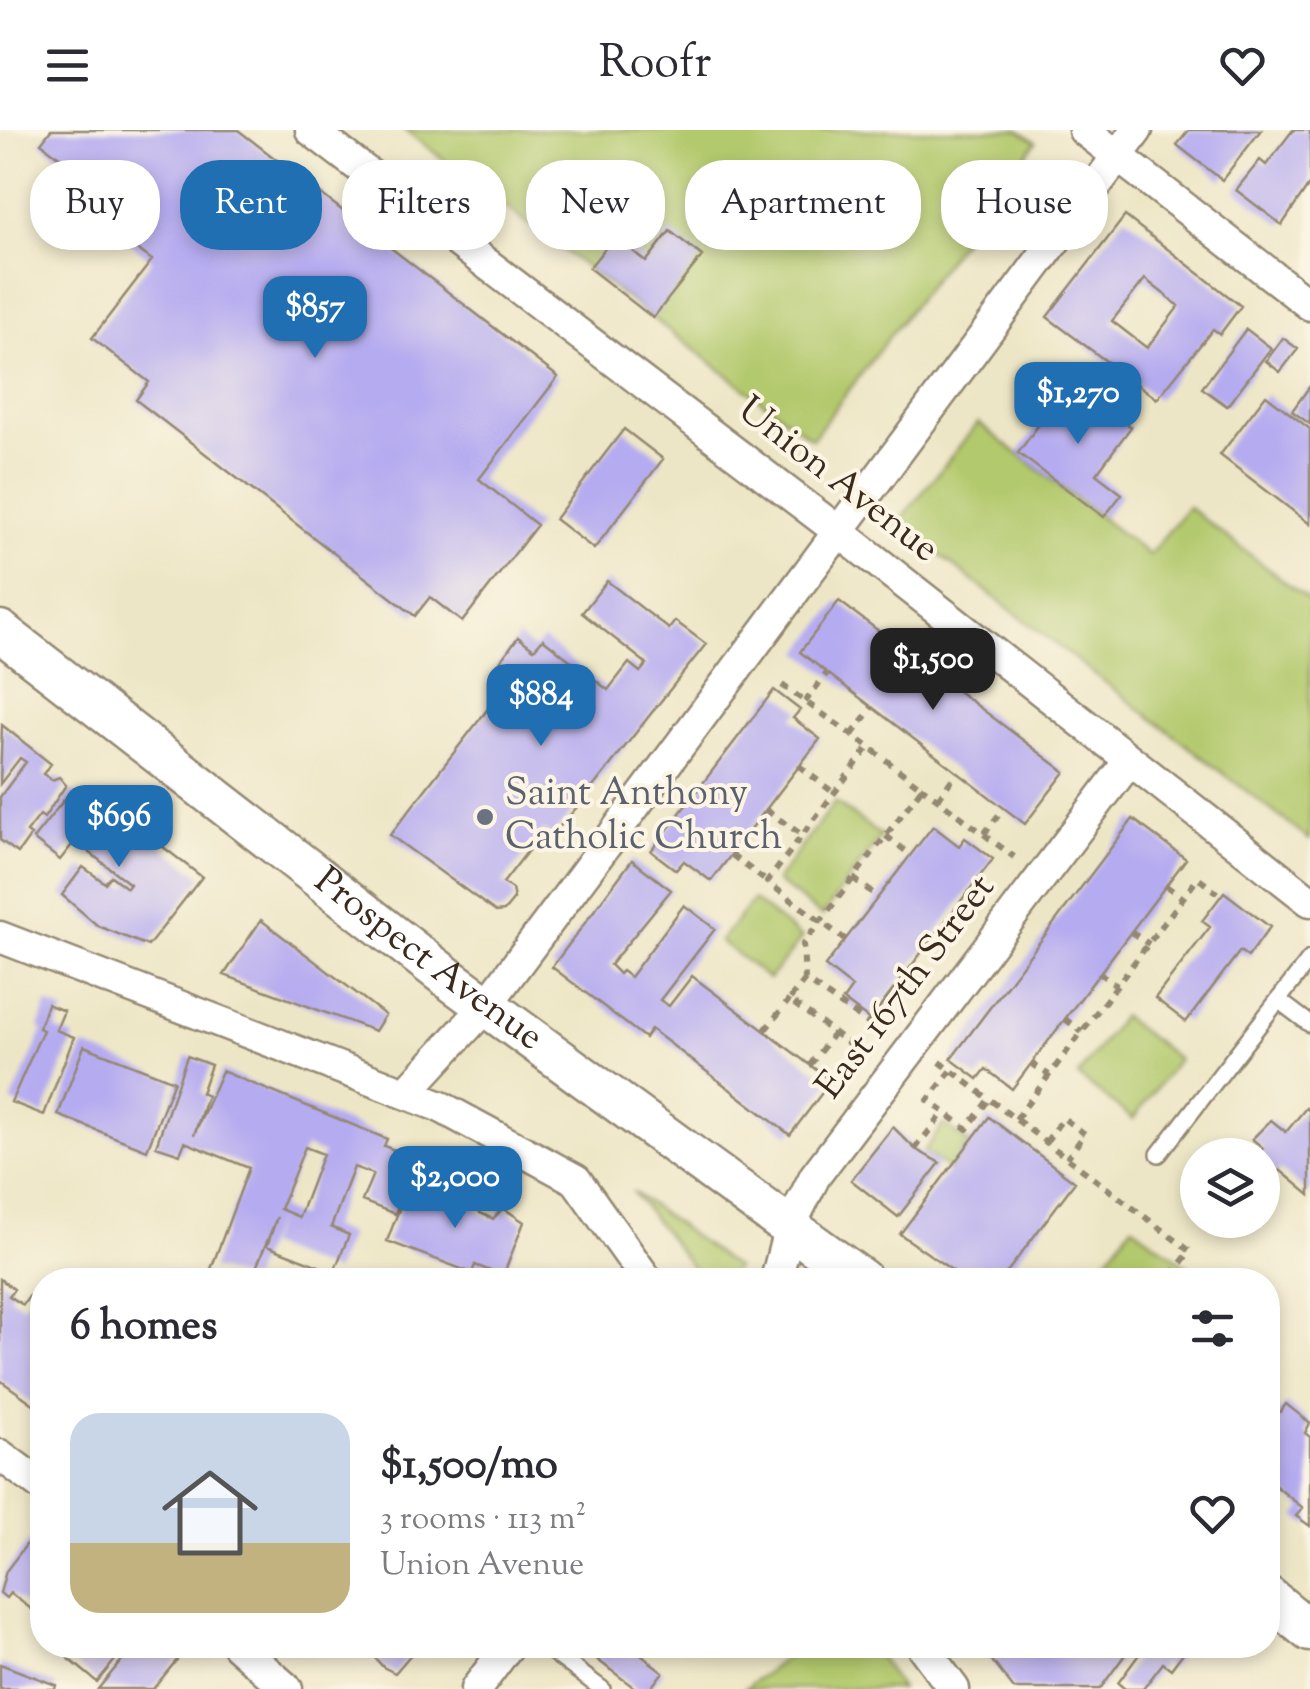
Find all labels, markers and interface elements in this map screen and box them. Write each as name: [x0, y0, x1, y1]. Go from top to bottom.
text: Roofr: [599, 33, 711, 98]
icon: menu: [40, 38, 95, 93]
icon: heart: [1215, 38, 1270, 93]
chip: Buy: [30, 160, 160, 250]
chip: Rent: [180, 160, 322, 250]
chip: Filters: [342, 160, 506, 250]
chip: New: [526, 160, 665, 250]
chip: Apartment: [685, 160, 921, 250]
chip: House: [941, 160, 1108, 250]
pin: $857: [256, 276, 374, 361]
text: $857: [285, 285, 345, 331]
pin: $1,270: [997, 362, 1159, 447]
text: $1,270: [1036, 371, 1120, 417]
street label: Union Avenue: [725, 385, 949, 577]
pin: $1,500: [852, 628, 1014, 713]
text: $1,500: [892, 637, 974, 683]
pin: $884: [482, 664, 600, 749]
text: $884: [509, 673, 573, 719]
place label: Saint Anthony Catholic Church: [505, 768, 782, 866]
pin: $696: [60, 785, 178, 870]
text: $696: [87, 794, 151, 840]
marker: Saint Anthony Catholic Church: [474, 806, 496, 828]
street label: Prospect Avenue: [302, 856, 553, 1065]
street label: East 167th Street: [805, 864, 1009, 1112]
map controls: [1180, 1138, 1280, 1238]
button: layers: [1180, 1138, 1280, 1238]
pin: $2,000: [374, 1146, 536, 1231]
text: $2,000: [410, 1155, 500, 1201]
text: 6 homes: [70, 1298, 217, 1358]
icon: filters: [1185, 1301, 1240, 1356]
text: $1,500/mo: [380, 1437, 558, 1497]
icon: home: [150, 1453, 270, 1573]
icon: heart: [1185, 1486, 1240, 1541]
text: 3 rooms · 113 m²: [380, 1497, 586, 1543]
text: Union Avenue: [380, 1543, 584, 1589]

